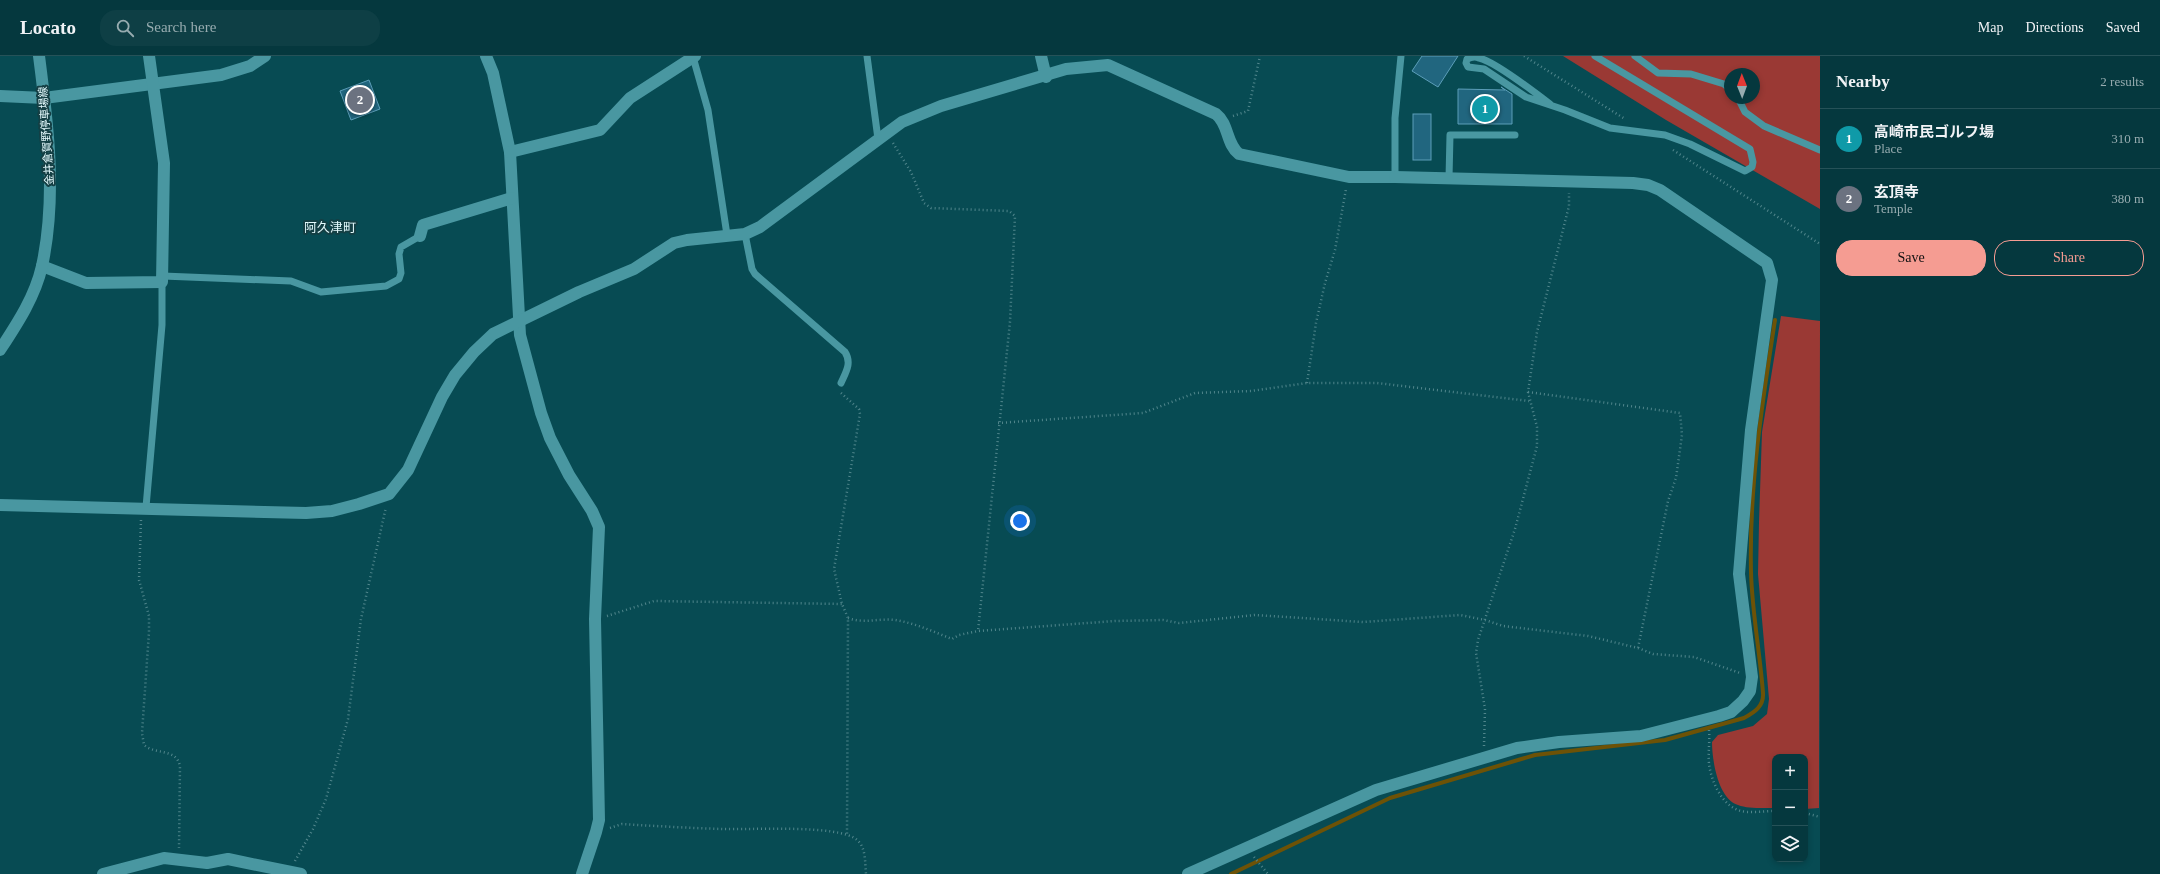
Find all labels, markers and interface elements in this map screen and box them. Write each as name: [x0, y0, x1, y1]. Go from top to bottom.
search box: [100, 10, 380, 46]
text: Locato: [20, 17, 76, 38]
icon: search: [114, 17, 136, 39]
text: Search here: [146, 19, 216, 35]
text: Map: [1978, 20, 2003, 35]
text: Directions: [2025, 20, 2084, 35]
text: Saved: [2106, 20, 2140, 35]
north arrow: [1724, 68, 1760, 104]
text: Nearby: [1836, 72, 1890, 91]
text: 2 results: [2100, 74, 2144, 89]
pin: 2: [347, 85, 373, 115]
street label: 金井倉賀野停車場線: [37, 86, 55, 186]
pin: 1: [1472, 94, 1498, 124]
text: 高崎市民ゴルフ場: [1874, 124, 1994, 140]
text: 1: [1846, 131, 1852, 146]
text: 310 m: [2111, 131, 2144, 146]
text: Place: [1874, 141, 1902, 156]
text: 玄頂寺: [1874, 184, 1919, 200]
text: 2: [1846, 191, 1852, 206]
text: 380 m: [2111, 191, 2144, 206]
text: Temple: [1874, 201, 1913, 216]
district label: 阿久津町: [304, 220, 356, 235]
button: Save: [1836, 240, 1986, 276]
button: Share: [1994, 240, 2144, 276]
your location: [1010, 511, 1030, 531]
map controls: [1772, 754, 1808, 862]
button: +: [1772, 754, 1808, 790]
button: −: [1772, 790, 1808, 826]
button: layers: [1772, 826, 1808, 862]

